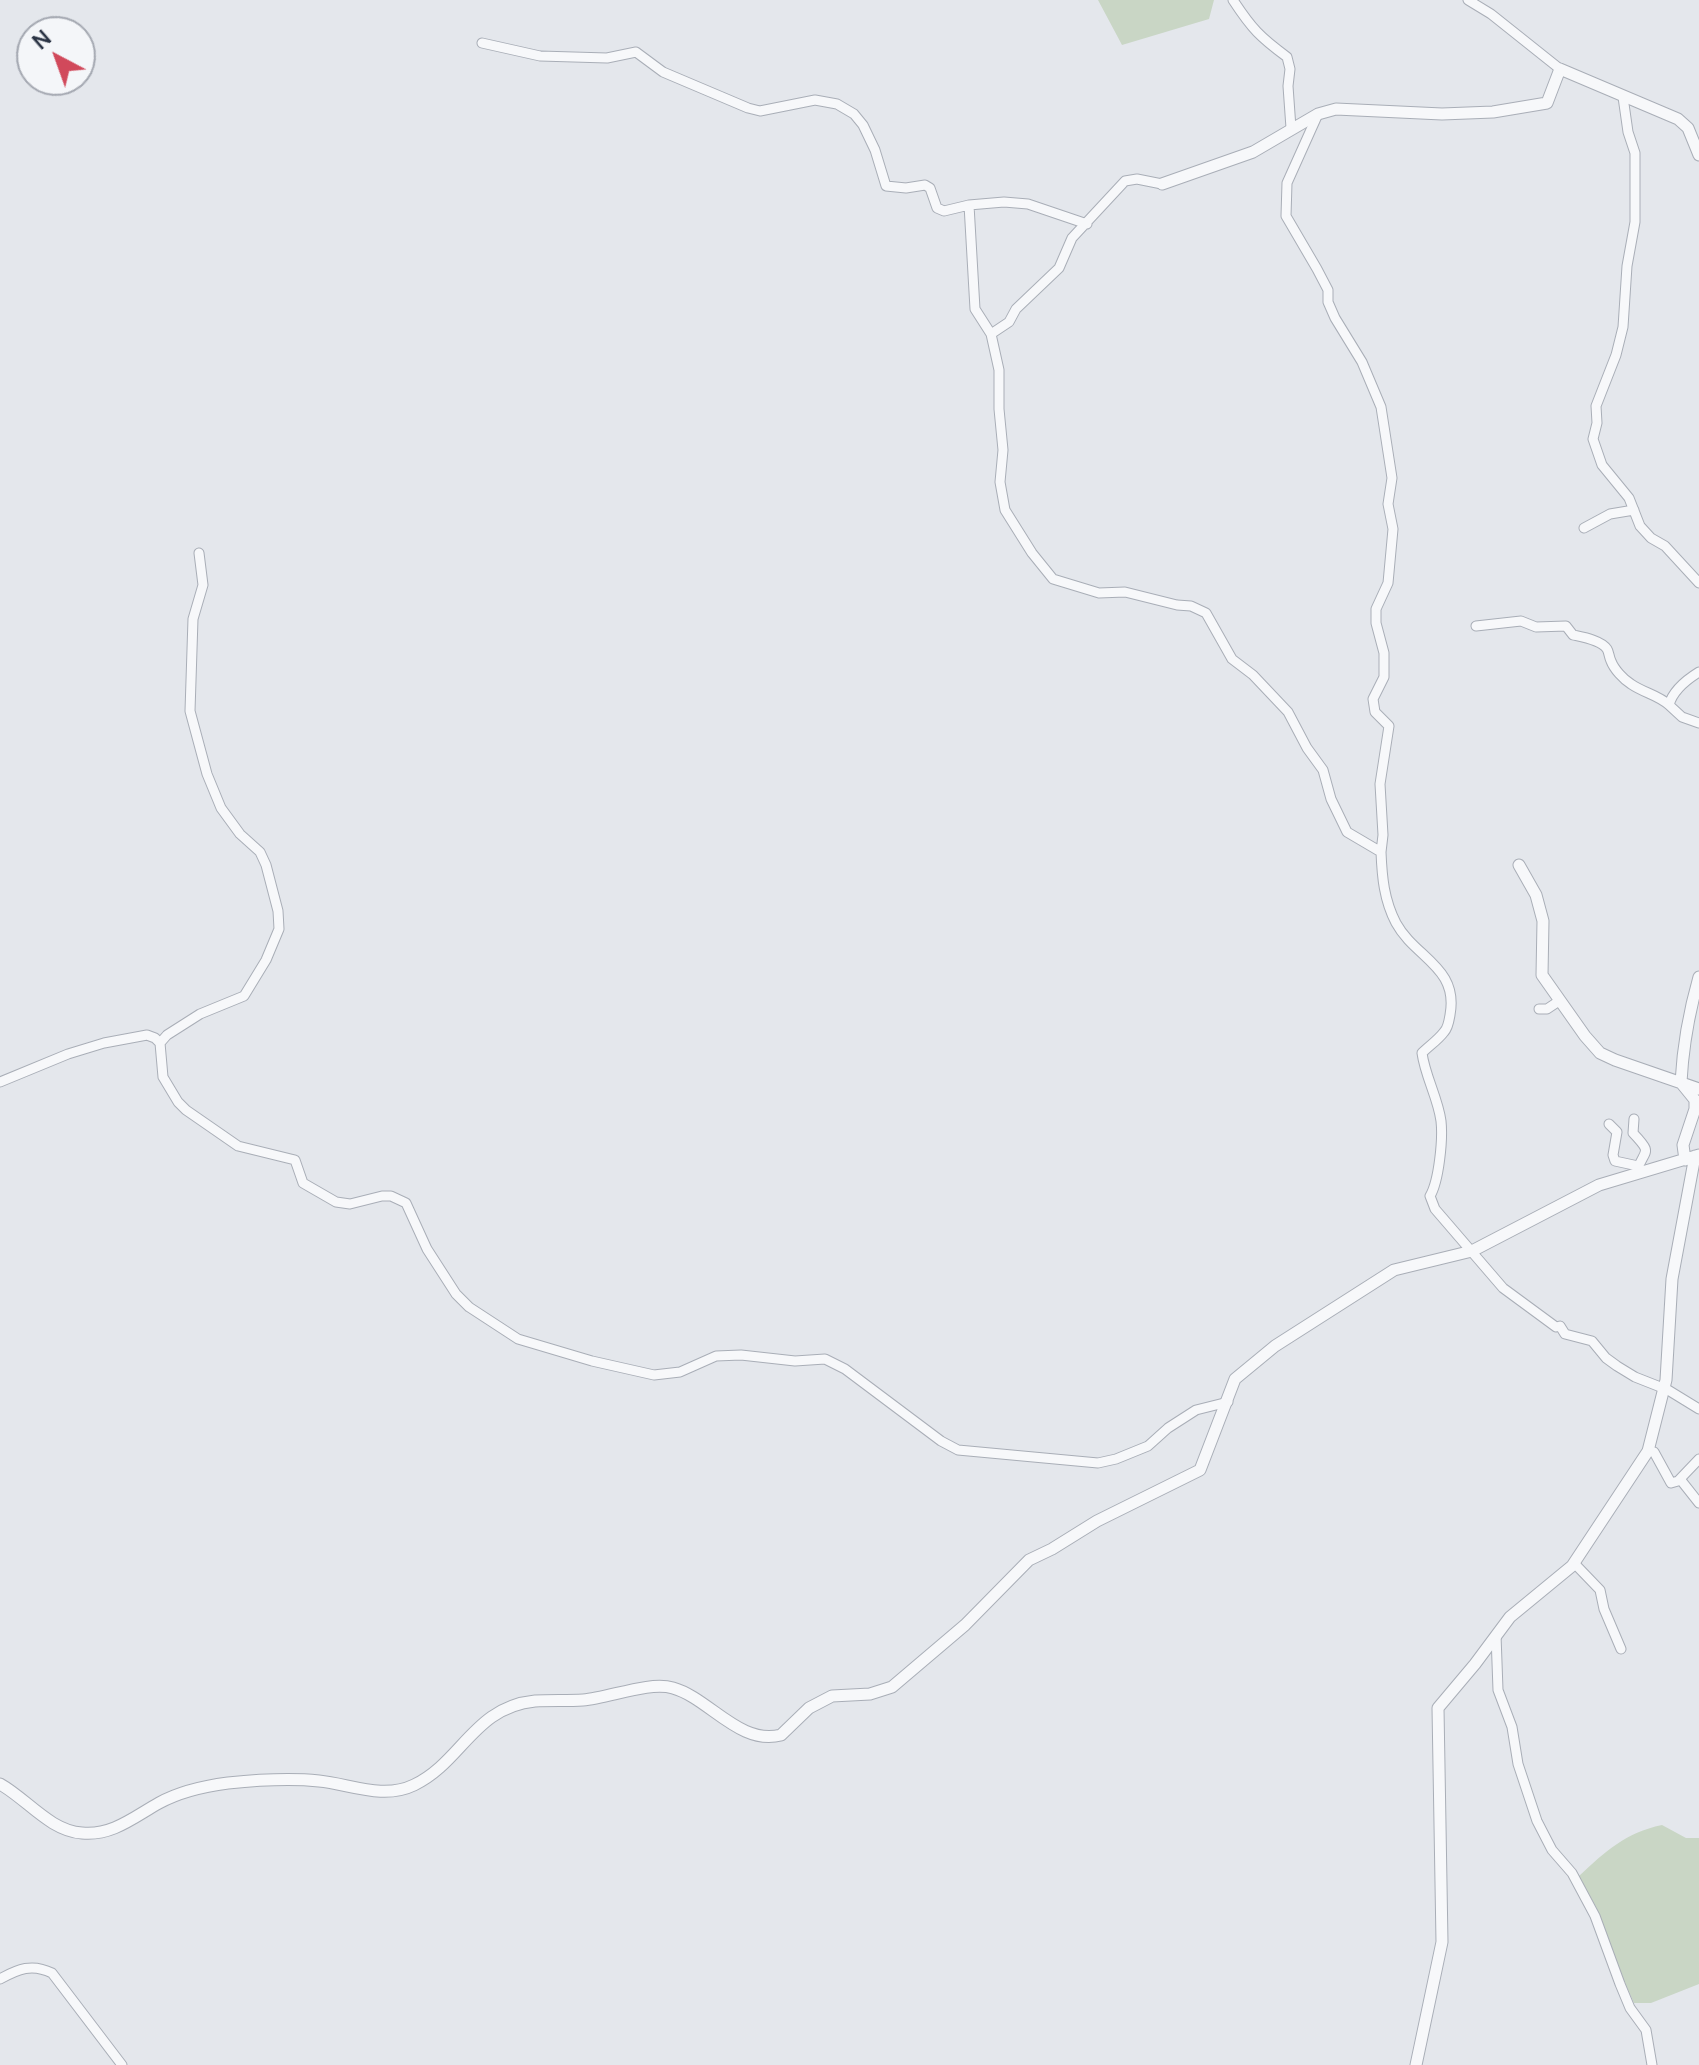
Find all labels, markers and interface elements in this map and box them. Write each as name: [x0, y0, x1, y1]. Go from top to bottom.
north arrow: [16, 16, 96, 96]
text: N: [26, 23, 57, 56]

